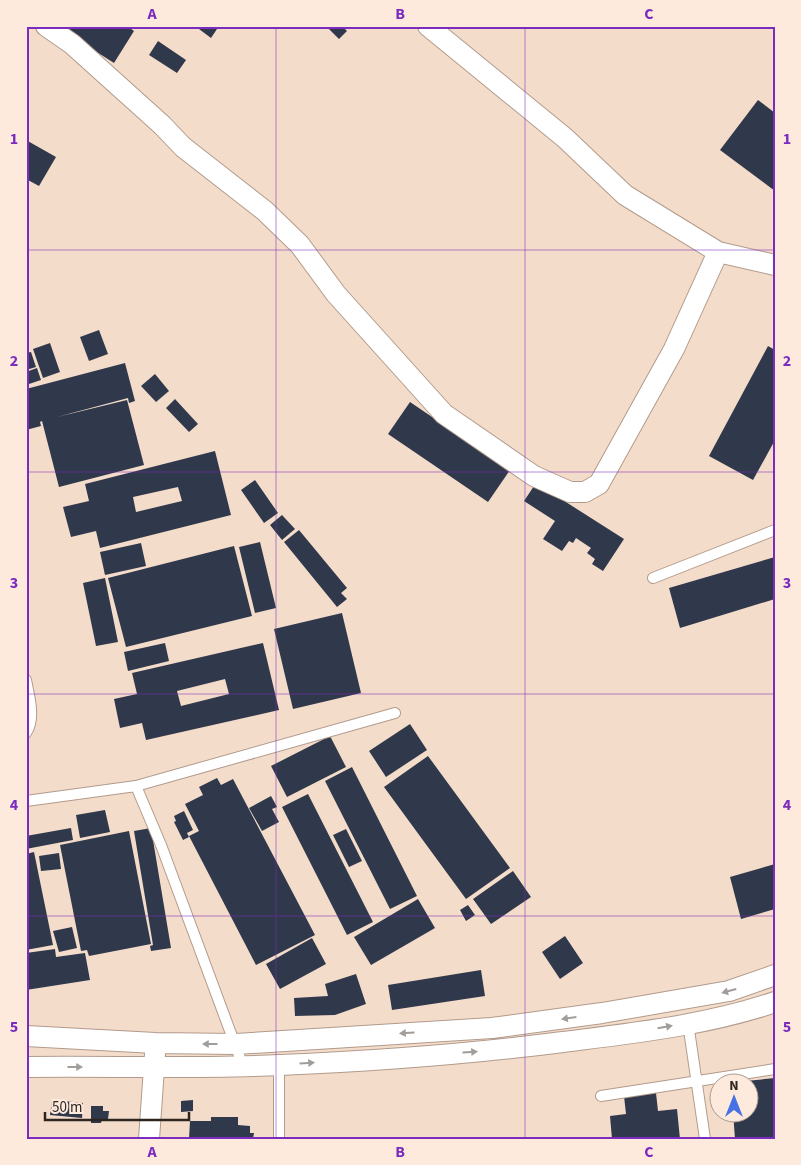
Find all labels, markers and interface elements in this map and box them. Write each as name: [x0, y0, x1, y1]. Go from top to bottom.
text: A: [146, 3, 157, 25]
text: B: [395, 3, 405, 25]
text: C: [644, 3, 654, 25]
text: 1: [10, 128, 18, 150]
text: 1: [783, 128, 791, 150]
text: 2: [10, 350, 18, 372]
text: 2: [783, 350, 791, 372]
text: 3: [10, 572, 18, 594]
text: 3: [783, 572, 791, 594]
text: 4: [10, 794, 19, 816]
text: 4: [783, 794, 792, 816]
one-way arrow: [721, 987, 736, 995]
one-way arrow: [560, 1014, 576, 1022]
text: 5: [10, 1016, 18, 1038]
text: 5: [783, 1016, 791, 1038]
one-way arrow: [658, 1022, 674, 1030]
one-way arrow: [399, 1030, 415, 1038]
one-way arrow: [202, 1040, 218, 1048]
one-way arrow: [462, 1048, 478, 1056]
one-way arrow: [300, 1059, 316, 1067]
one-way arrow: [67, 1063, 83, 1071]
north arrow: [708, 1072, 758, 1122]
text: N: [729, 1076, 739, 1096]
scale bar: [45, 1090, 189, 1122]
text: 50 m: [52, 1097, 82, 1118]
text: A: [146, 1141, 157, 1163]
text: B: [395, 1141, 405, 1163]
text: C: [644, 1141, 654, 1163]

